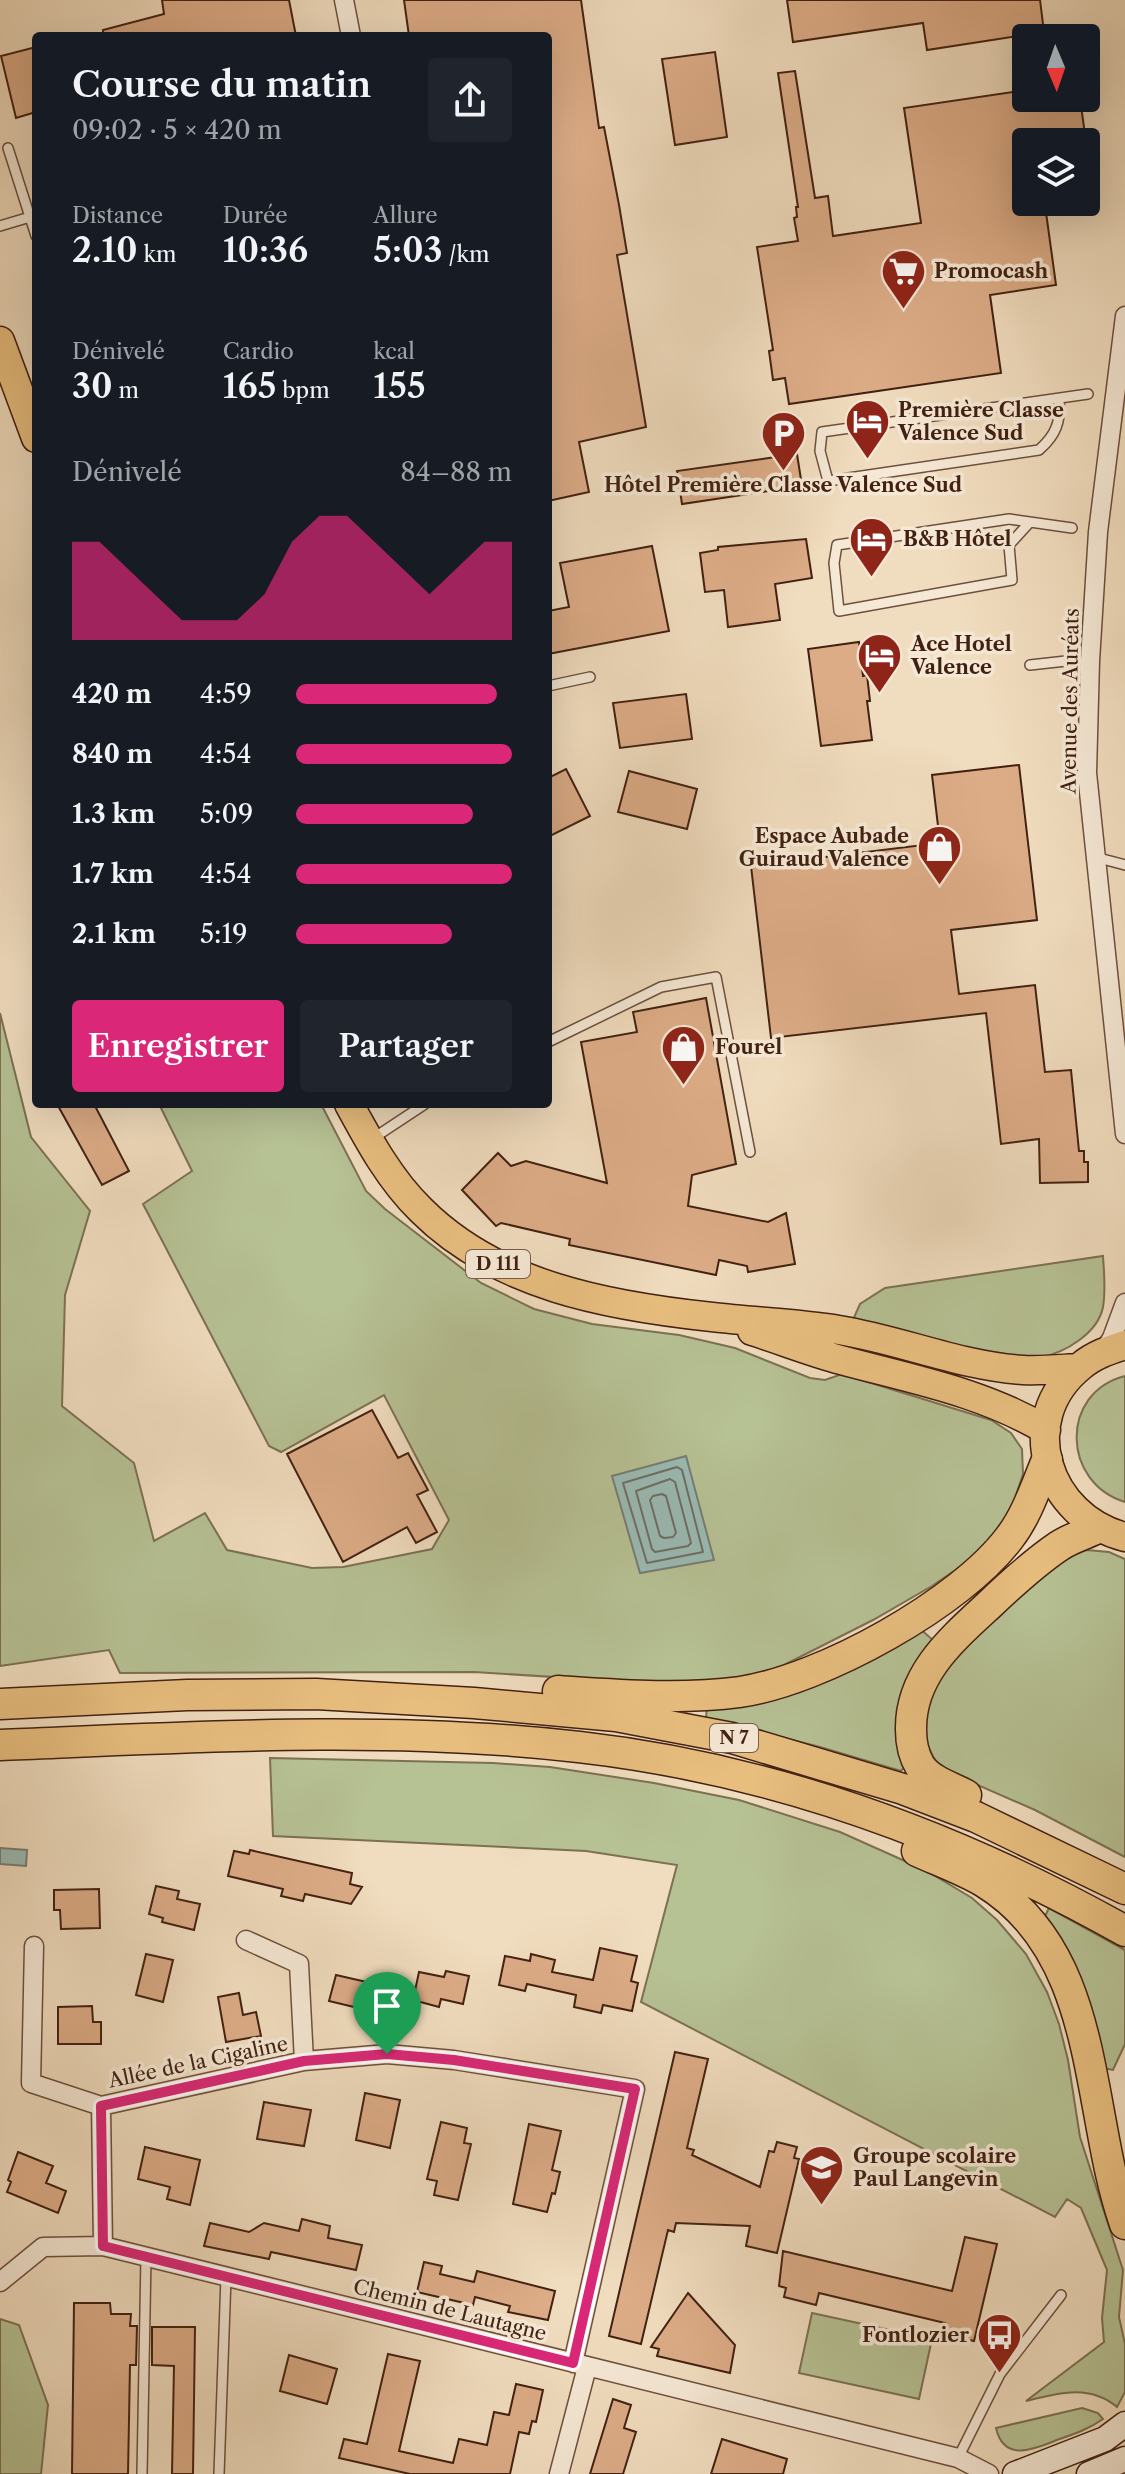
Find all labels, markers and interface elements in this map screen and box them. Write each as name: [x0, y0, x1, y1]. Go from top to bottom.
north arrow: [1012, 24, 1100, 112]
map controls: [1012, 24, 1100, 216]
button: share: [428, 58, 512, 142]
text: Course du matin: [72, 62, 371, 106]
text: 09:02 · 5 × 420 m: [72, 114, 282, 146]
button: layers: [1012, 128, 1100, 216]
text: Distance: [72, 202, 163, 229]
text: Durée: [223, 202, 288, 229]
text: Allure: [373, 202, 438, 229]
text: 2.10: [72, 229, 138, 271]
text: 10:36: [223, 229, 308, 271]
text: 5:03: [373, 229, 443, 271]
text: km: [138, 241, 177, 268]
text: /km: [443, 241, 490, 268]
supermarket icon: Promocash: [879, 247, 927, 310]
place label: Promocash: [934, 259, 1049, 283]
text: Dénivelé: [72, 338, 165, 365]
text: Cardio: [223, 338, 294, 365]
text: kcal: [373, 338, 415, 365]
text: 30: [72, 365, 113, 407]
text: 165: [223, 365, 276, 407]
text: 155: [373, 365, 426, 407]
text: m: [113, 377, 139, 404]
text: bpm: [276, 377, 330, 404]
hotel icon: Première Classe Valence Sud: [843, 397, 891, 460]
place label: Première Classe Valence Sud: [897, 398, 1064, 445]
parking icon: Hôtel Première Classe Valence Sud: [759, 409, 807, 472]
text: Dénivelé: [72, 456, 182, 488]
text: 84–88 m: [400, 456, 512, 488]
place label: Hôtel Première Classe Valence Sud: [604, 473, 963, 497]
hotel icon: B&B Hôtel: [848, 515, 896, 578]
place label: B&B Hôtel: [903, 527, 1012, 551]
street label: Avenue des Auréats: [1056, 608, 1084, 795]
hotel icon: Ace Hotel Valence: [856, 632, 904, 695]
place label: Ace Hotel Valence: [910, 632, 1012, 679]
text: 420 m: [72, 678, 152, 710]
text: 4:59: [200, 678, 252, 710]
text: 840 m: [72, 738, 152, 770]
text: 4:54: [200, 738, 251, 770]
text: 1.3 km: [72, 798, 155, 830]
text: 5:09: [200, 798, 253, 830]
place label: Espace Aubade Guiraud Valence: [739, 824, 909, 871]
shop icon: Espace Aubade Guiraud Valence: [916, 824, 964, 887]
text: 1.7 km: [72, 858, 154, 890]
text: 4:54: [200, 858, 251, 890]
text: 2.1 km: [72, 918, 156, 950]
text: 5:19: [200, 918, 248, 950]
button: Enregistrer: [72, 1000, 284, 1092]
button: Partager: [300, 1000, 512, 1092]
shop icon: Fourel: [660, 1023, 708, 1086]
place label: Fourel: [715, 1035, 782, 1059]
road number: D 111: [466, 1250, 530, 1278]
road number: N 7: [710, 1724, 758, 1752]
pin: [353, 1972, 421, 2054]
icon: arrive: [365, 1984, 409, 2028]
street label: Allée de la Cigaline: [105, 2031, 290, 2093]
school or university icon: Groupe scolaire Paul Langevin: [798, 2144, 846, 2207]
place label: Groupe scolaire Paul Langevin: [853, 2144, 1016, 2191]
street label: Chemin de Lautagne: [351, 2274, 549, 2346]
bus stop icon: Fontlozier: [976, 2311, 1024, 2374]
place label: Fontlozier: [862, 2323, 969, 2347]

